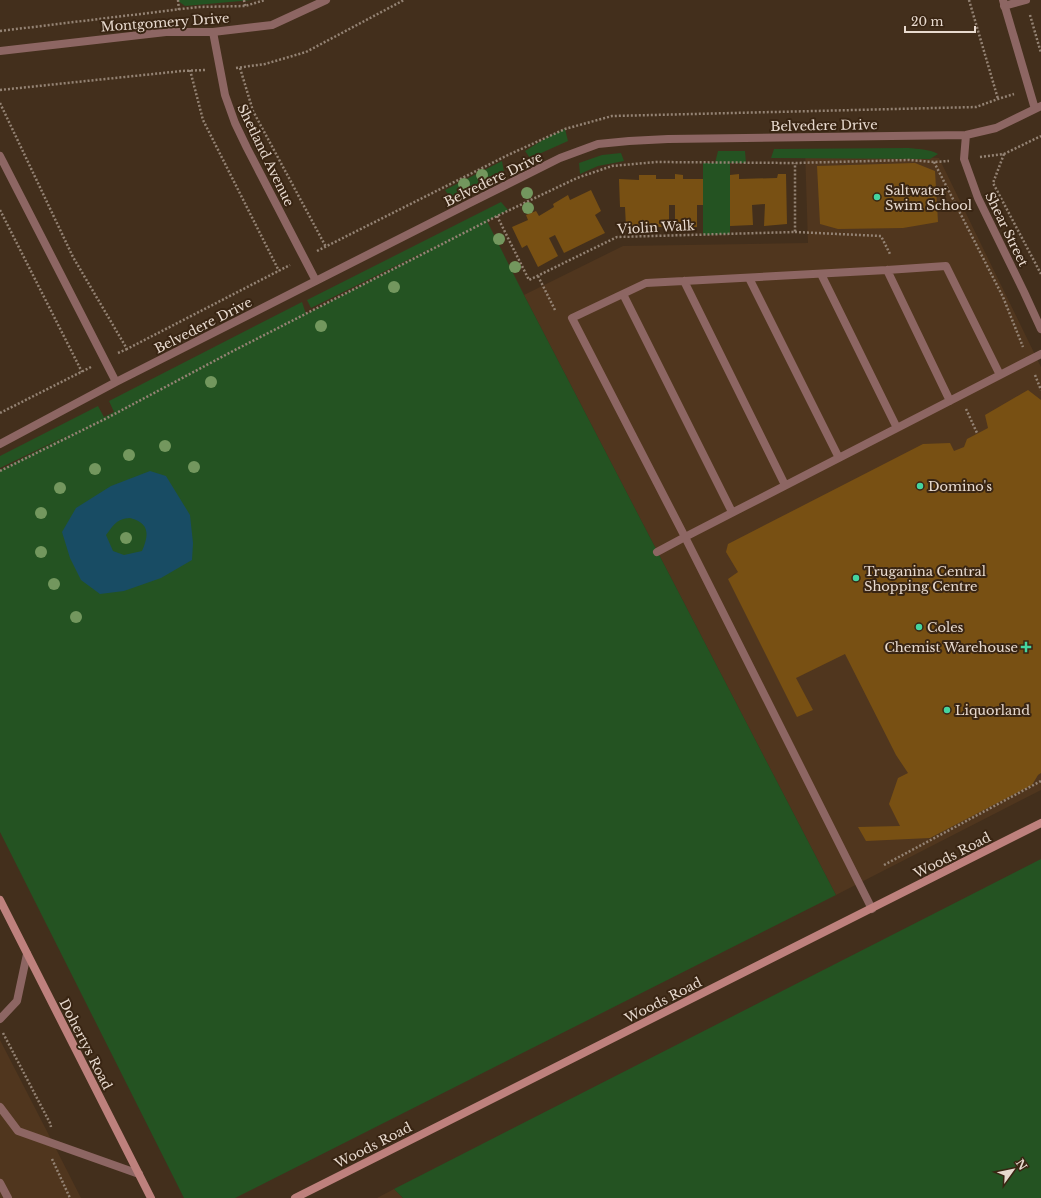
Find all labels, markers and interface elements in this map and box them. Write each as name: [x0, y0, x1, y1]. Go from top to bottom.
scale bar: [905, 8, 975, 34]
street label: Montgomery Drive: [100, 10, 230, 35]
text: 20 m: [911, 14, 943, 29]
street label: Shetland Avenue: [233, 101, 298, 209]
street label: Belvedere Drive: [770, 116, 878, 135]
street label: Belvedere Drive: [441, 148, 545, 211]
place label: Saltwater Swim School: [885, 182, 972, 214]
street label: Shear Street: [981, 189, 1032, 269]
marker: Saltwater Swim School: [872, 192, 882, 202]
street label: Violin Walk: [616, 217, 695, 238]
street label: Belvedere Drive: [152, 294, 255, 357]
place label: Domino's: [928, 478, 992, 495]
marker: Domino's: [915, 481, 925, 491]
place label: Truganina Central Shopping Centre: [864, 563, 986, 595]
marker: Truganina Central Shopping Centre: [851, 573, 861, 583]
place label: Coles: [927, 619, 964, 636]
marker: Coles: [914, 622, 924, 632]
place label: Chemist Warehouse: [884, 639, 1018, 656]
marker: Chemist Warehouse: [1021, 642, 1031, 652]
place label: Liquorland: [955, 702, 1030, 719]
marker: Liquorland: [942, 705, 952, 715]
street label: Woods Road: [910, 829, 994, 883]
street label: Woods Road: [621, 974, 705, 1028]
street label: Dohertys Road: [55, 996, 116, 1093]
street label: Woods Road: [331, 1119, 415, 1173]
north arrow: [993, 1150, 1033, 1190]
text: N: [1013, 1156, 1030, 1173]

